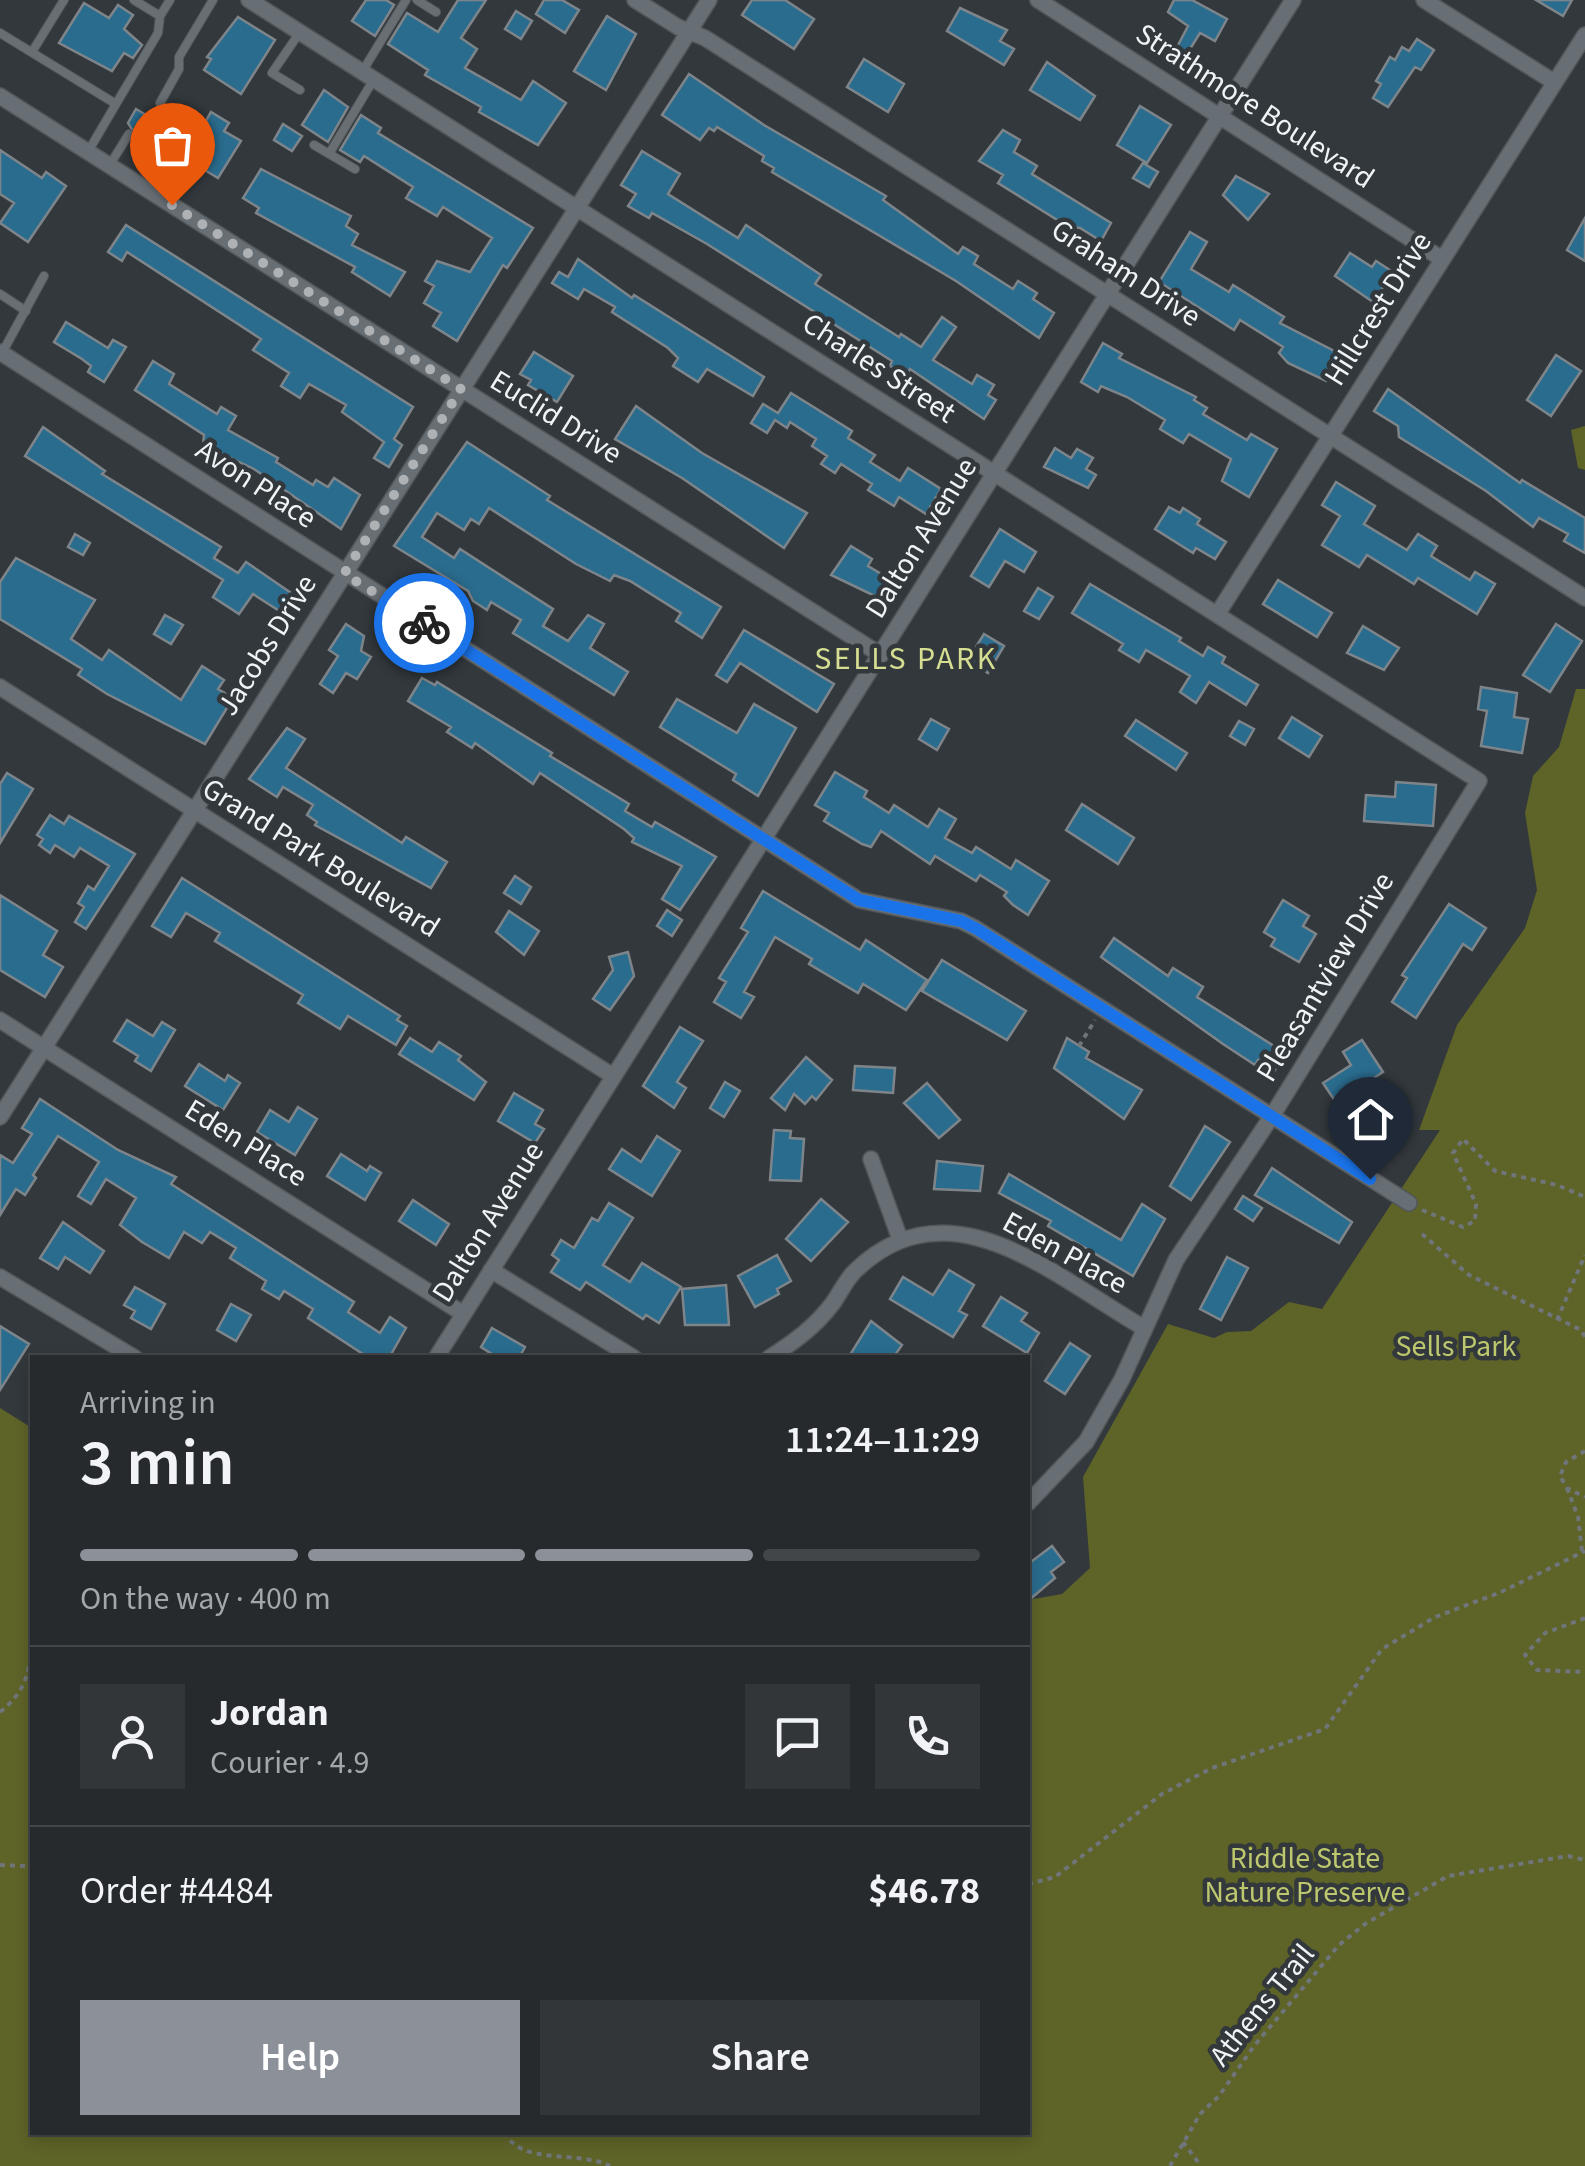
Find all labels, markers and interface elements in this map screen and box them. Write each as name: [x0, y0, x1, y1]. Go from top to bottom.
street label: Strathmore Boulevard: [1127, 13, 1383, 199]
pin: [130, 103, 215, 206]
icon: bag: [145, 118, 200, 173]
street label: Graham Drive: [1043, 208, 1209, 338]
street label: Hillcrest Drive: [1314, 224, 1442, 394]
street label: Charles Street: [794, 302, 964, 434]
street label: Euclid Drive: [482, 359, 630, 475]
street label: Avon Place: [187, 429, 325, 539]
street label: Dalton Avenue: [855, 449, 987, 627]
street label: Jacobs Drive: [207, 566, 327, 724]
courier: [374, 573, 474, 673]
icon: bike: [397, 596, 452, 651]
district label: SELLS PARK: [814, 636, 998, 682]
street label: Grand Park Boulevard: [194, 768, 448, 948]
street label: Pleasantview Drive: [1245, 864, 1405, 1090]
pin: [1328, 1077, 1413, 1180]
street label: Eden Place: [176, 1088, 316, 1198]
icon: home: [1343, 1092, 1398, 1147]
street label: Dalton Avenue: [422, 1133, 554, 1311]
street label: Eden Place: [995, 1201, 1135, 1305]
park label: Sells Park: [1396, 1325, 1517, 1368]
text: Arriving in: [80, 1380, 216, 1426]
text: 11:24–11:29: [785, 1413, 980, 1467]
text: 3 min: [80, 1417, 235, 1510]
text: On the way · 400 m: [80, 1576, 331, 1622]
button: person: [80, 1684, 185, 1789]
button: chat: [745, 1684, 850, 1789]
button: phone: [875, 1684, 980, 1789]
text: Jordan: [210, 1686, 329, 1740]
text: Courier · 4.9: [210, 1740, 370, 1786]
park label: Riddle State Nature Preserve: [1205, 1837, 1405, 1914]
text: Order #4484: [80, 1864, 273, 1918]
text: $46.78: [868, 1864, 980, 1918]
street label: Athens Trail: [1199, 1934, 1325, 2076]
button: Help: [80, 2000, 520, 2115]
button: Share: [540, 2000, 980, 2115]

